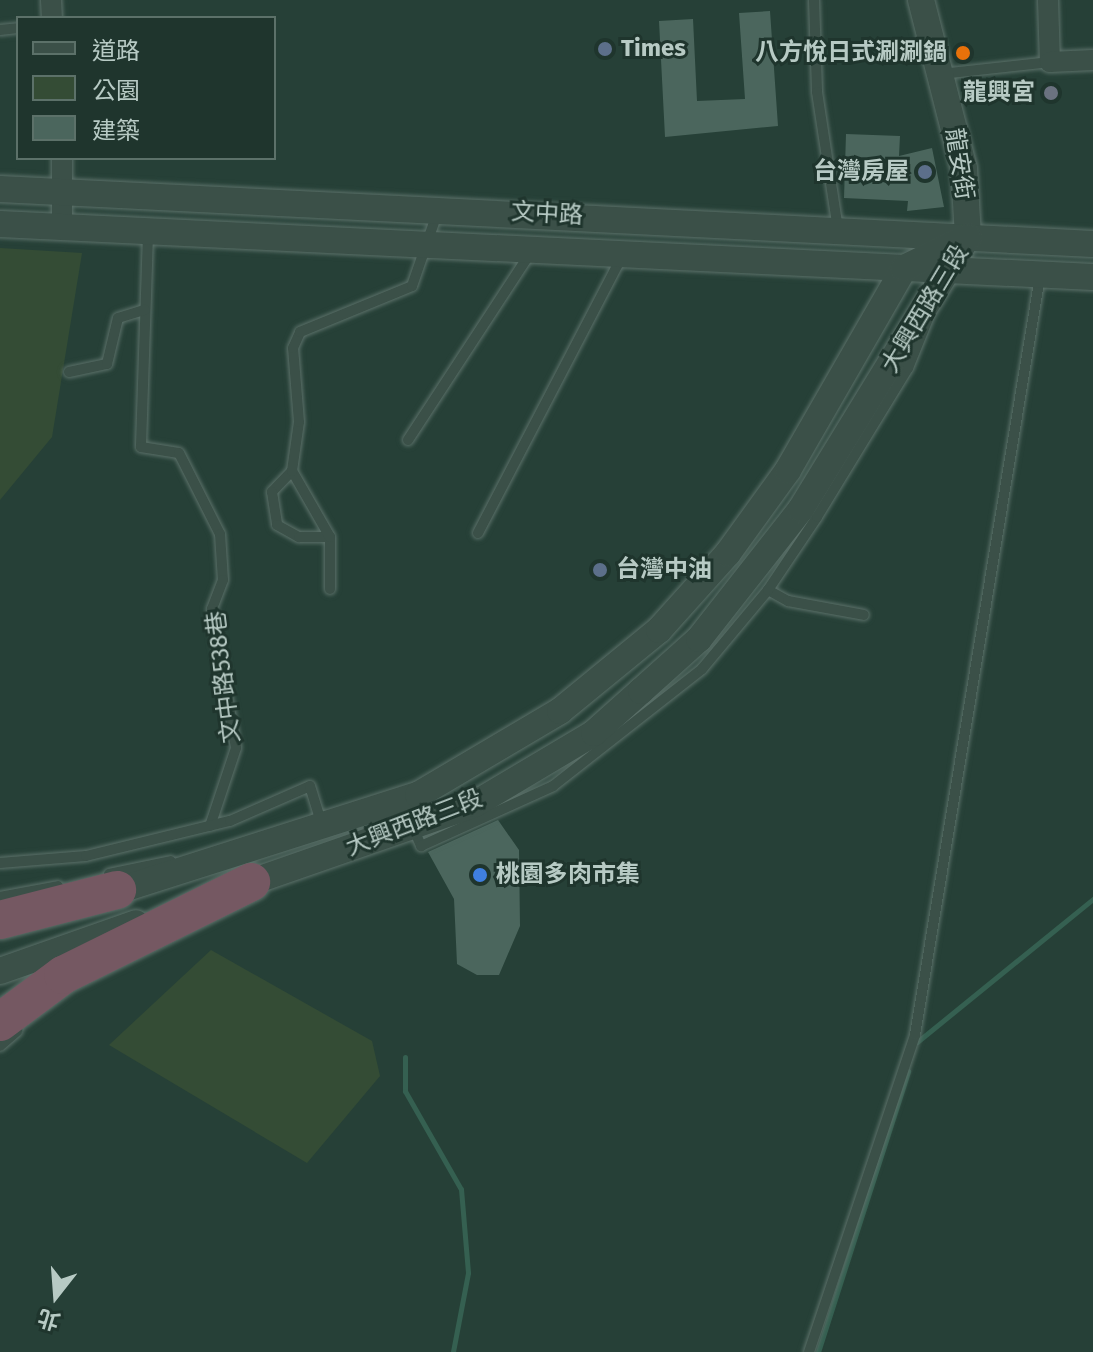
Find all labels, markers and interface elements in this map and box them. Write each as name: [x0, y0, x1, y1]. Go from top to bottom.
legend: [16, 16, 276, 160]
place label: Times: [621, 35, 686, 63]
text: 道路: [92, 37, 140, 65]
place label: 八方悅日式涮涮鍋: [755, 39, 947, 67]
marker: Times: [596, 40, 614, 58]
marker: 八方悅日式涮涮鍋: [954, 44, 972, 62]
text: 公園: [92, 77, 140, 105]
place label: 龍興宮: [963, 79, 1035, 107]
marker: 龍興宮: [1042, 84, 1060, 102]
text: 建築: [92, 117, 140, 145]
street label: 龍安街: [939, 126, 979, 202]
place label: 台灣房屋: [813, 158, 909, 186]
marker: 台灣房屋: [916, 163, 934, 181]
street label: 文中路: [510, 198, 584, 230]
street label: 大興西路三段: [876, 240, 974, 378]
place label: 台灣中油: [616, 556, 712, 584]
marker: 台灣中油: [591, 561, 609, 579]
street label: 文中路538巷: [202, 609, 246, 745]
street label: 大興西路三段: [342, 784, 486, 862]
place label: 桃園多肉市集: [496, 861, 640, 889]
marker: 桃園多肉市集: [471, 866, 489, 884]
north arrow: [16, 1256, 96, 1336]
text: 北: [34, 1303, 63, 1336]

